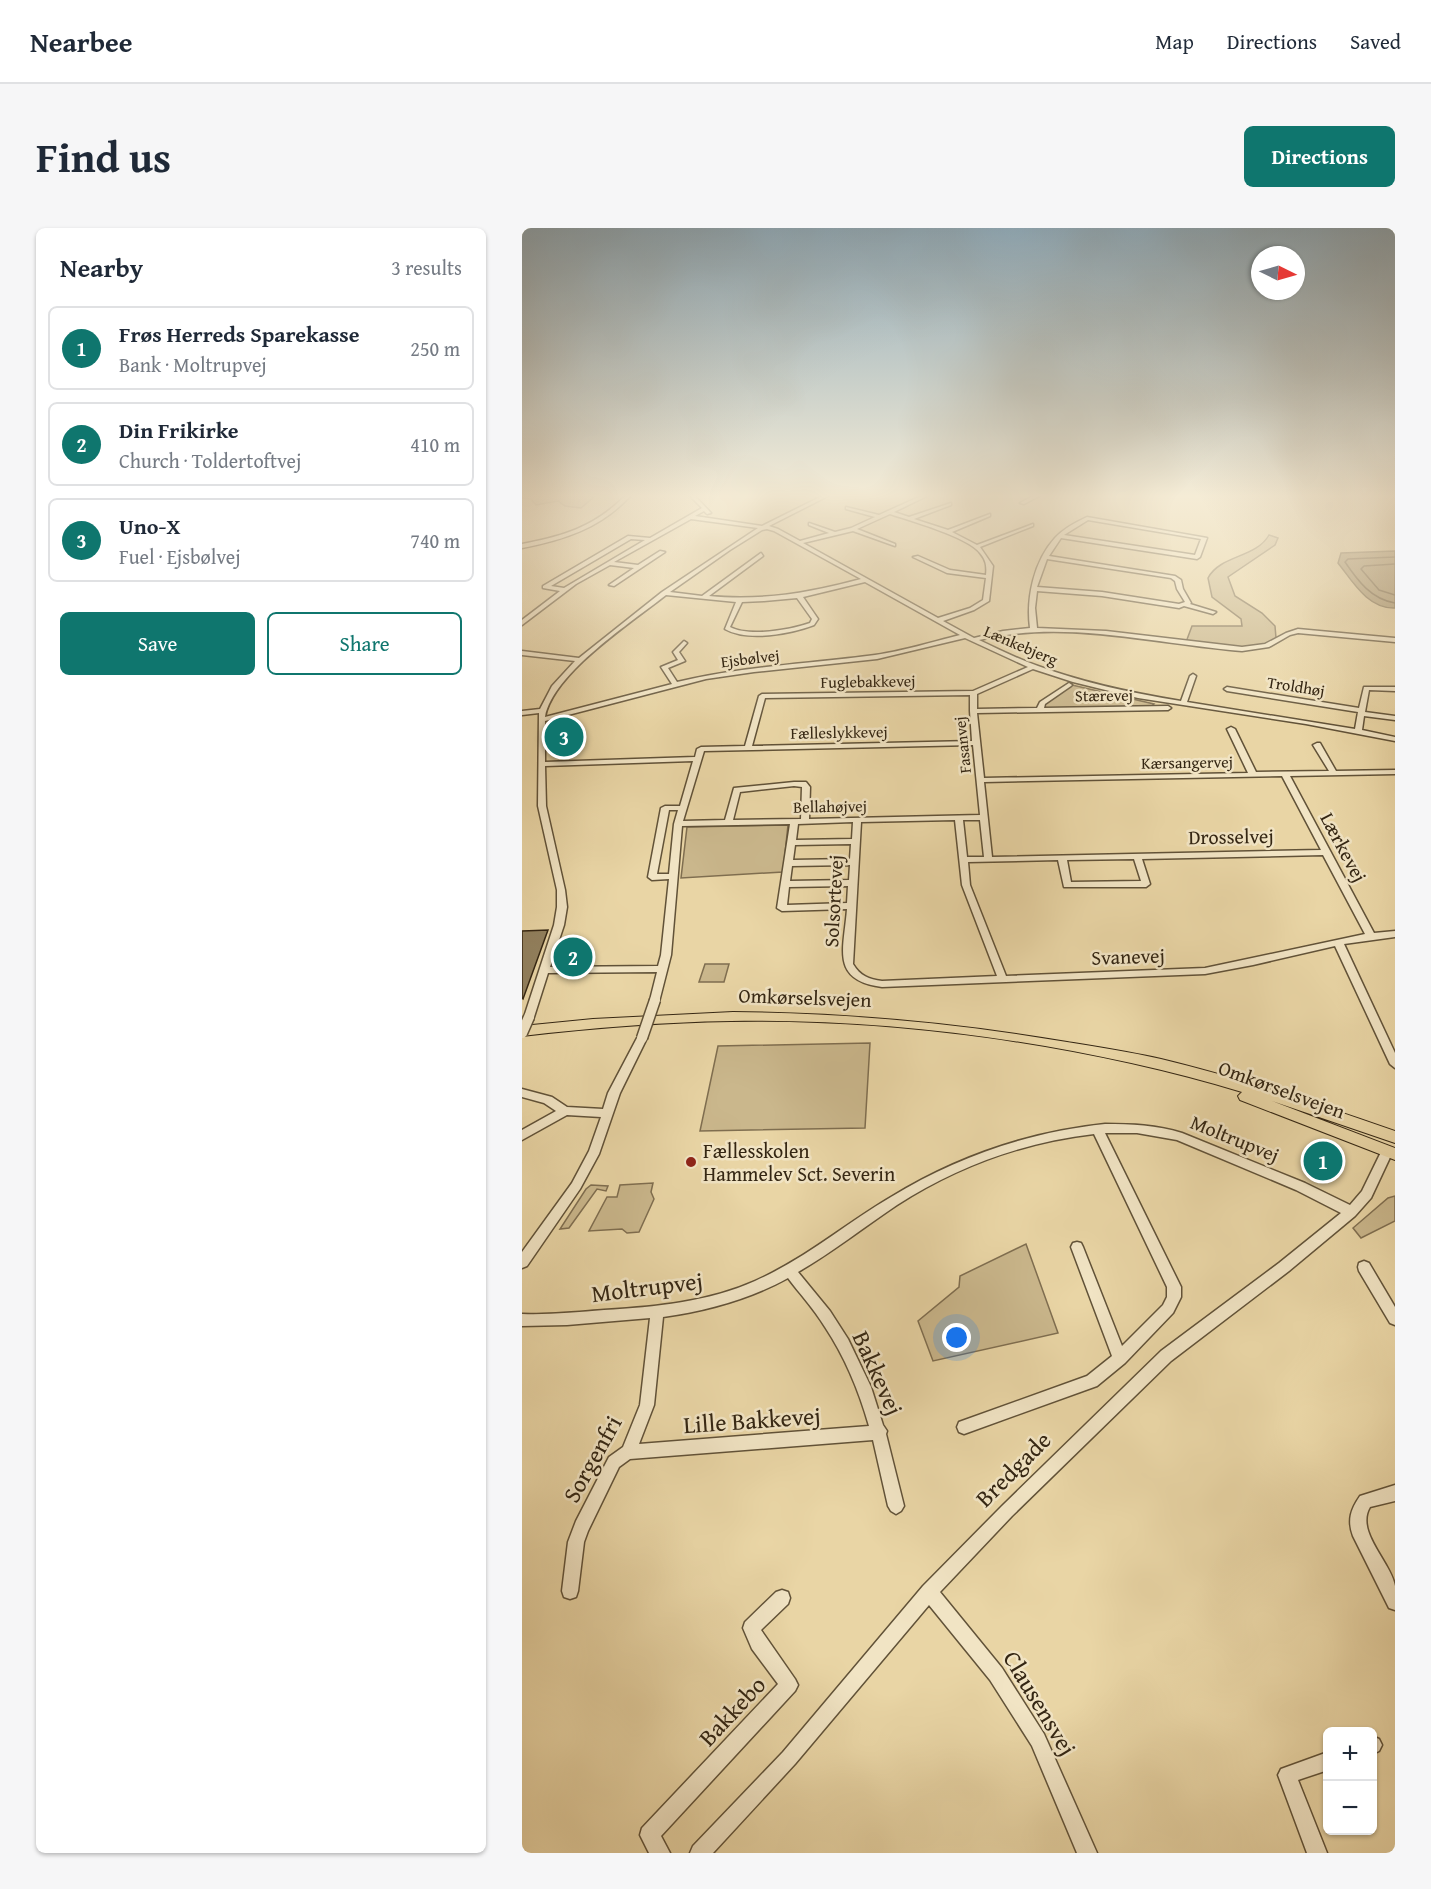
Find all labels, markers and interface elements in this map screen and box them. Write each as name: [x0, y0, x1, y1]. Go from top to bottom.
text: Nearbee: [30, 21, 133, 62]
text: Map: [1155, 26, 1194, 57]
text: Directions: [1227, 26, 1317, 57]
text: Saved: [1350, 26, 1401, 57]
text: Find us: [36, 126, 171, 187]
button: Directions: [1244, 126, 1395, 187]
north arrow: [1251, 246, 1305, 300]
text: Nearby: [60, 248, 143, 287]
text: 3 results: [391, 253, 462, 282]
text: Frøs Herreds Sparekasse: [119, 318, 360, 350]
text: 1: [76, 334, 87, 363]
text: 250 m: [410, 334, 460, 363]
text: Bank · Moltrupvej: [119, 350, 267, 379]
text: Din Frikirke: [119, 414, 239, 446]
text: 2: [76, 430, 87, 459]
text: 410 m: [410, 430, 460, 459]
text: Church · Toldertoftvej: [119, 446, 301, 475]
text: Uno-X: [119, 510, 180, 542]
text: 3: [76, 526, 87, 555]
text: 740 m: [410, 526, 460, 555]
text: Fuel · Ejsbølvej: [119, 542, 241, 571]
button: Save: [60, 612, 255, 675]
button: Share: [267, 612, 462, 675]
street label: Lænkebjerg: [980, 619, 1062, 671]
street label: Ejsbølvej: [719, 642, 781, 674]
street label: Fuglebakkevej: [820, 668, 916, 694]
street label: Troldhøj: [1265, 670, 1327, 702]
street label: Stærevej: [1075, 682, 1133, 708]
pin: 3: [544, 714, 584, 760]
street label: Fasanvej: [947, 715, 977, 775]
street label: Fælleslykkevej: [790, 719, 888, 745]
street label: Kærsangervej: [1141, 749, 1233, 775]
street label: Bellahøjvej: [793, 793, 867, 819]
street label: Lærkevej: [1313, 807, 1375, 887]
street label: Drosselvej: [1188, 821, 1274, 851]
street label: Solsortevej: [816, 854, 850, 948]
pin: 2: [554, 934, 592, 980]
street label: Svanevej: [1091, 940, 1165, 972]
street label: Omkørselsvejen: [738, 980, 872, 1014]
street label: Omkørselsvejen: [1215, 1053, 1349, 1125]
street label: Moltrupvej: [1186, 1107, 1284, 1169]
place label: Fællesskolen Hammelev Sct. Severin: [703, 1136, 895, 1188]
pin: 1: [1304, 1138, 1342, 1184]
marker: Fællesskolen Hammelev Sct. Severin: [684, 1155, 698, 1169]
street label: Moltrupvej: [589, 1263, 705, 1311]
your location: [942, 1323, 971, 1352]
street label: Bakkevej: [844, 1325, 912, 1421]
street label: Lille Bakkevej: [682, 1398, 822, 1442]
street label: Sorgenfri: [554, 1409, 630, 1509]
street label: Bredgade: [967, 1423, 1059, 1515]
street label: Clausensvej: [995, 1644, 1085, 1762]
street label: Bakkebo: [690, 1668, 774, 1754]
map controls: [1323, 1727, 1377, 1835]
button: +: [1323, 1727, 1377, 1781]
button: −: [1323, 1781, 1377, 1835]

